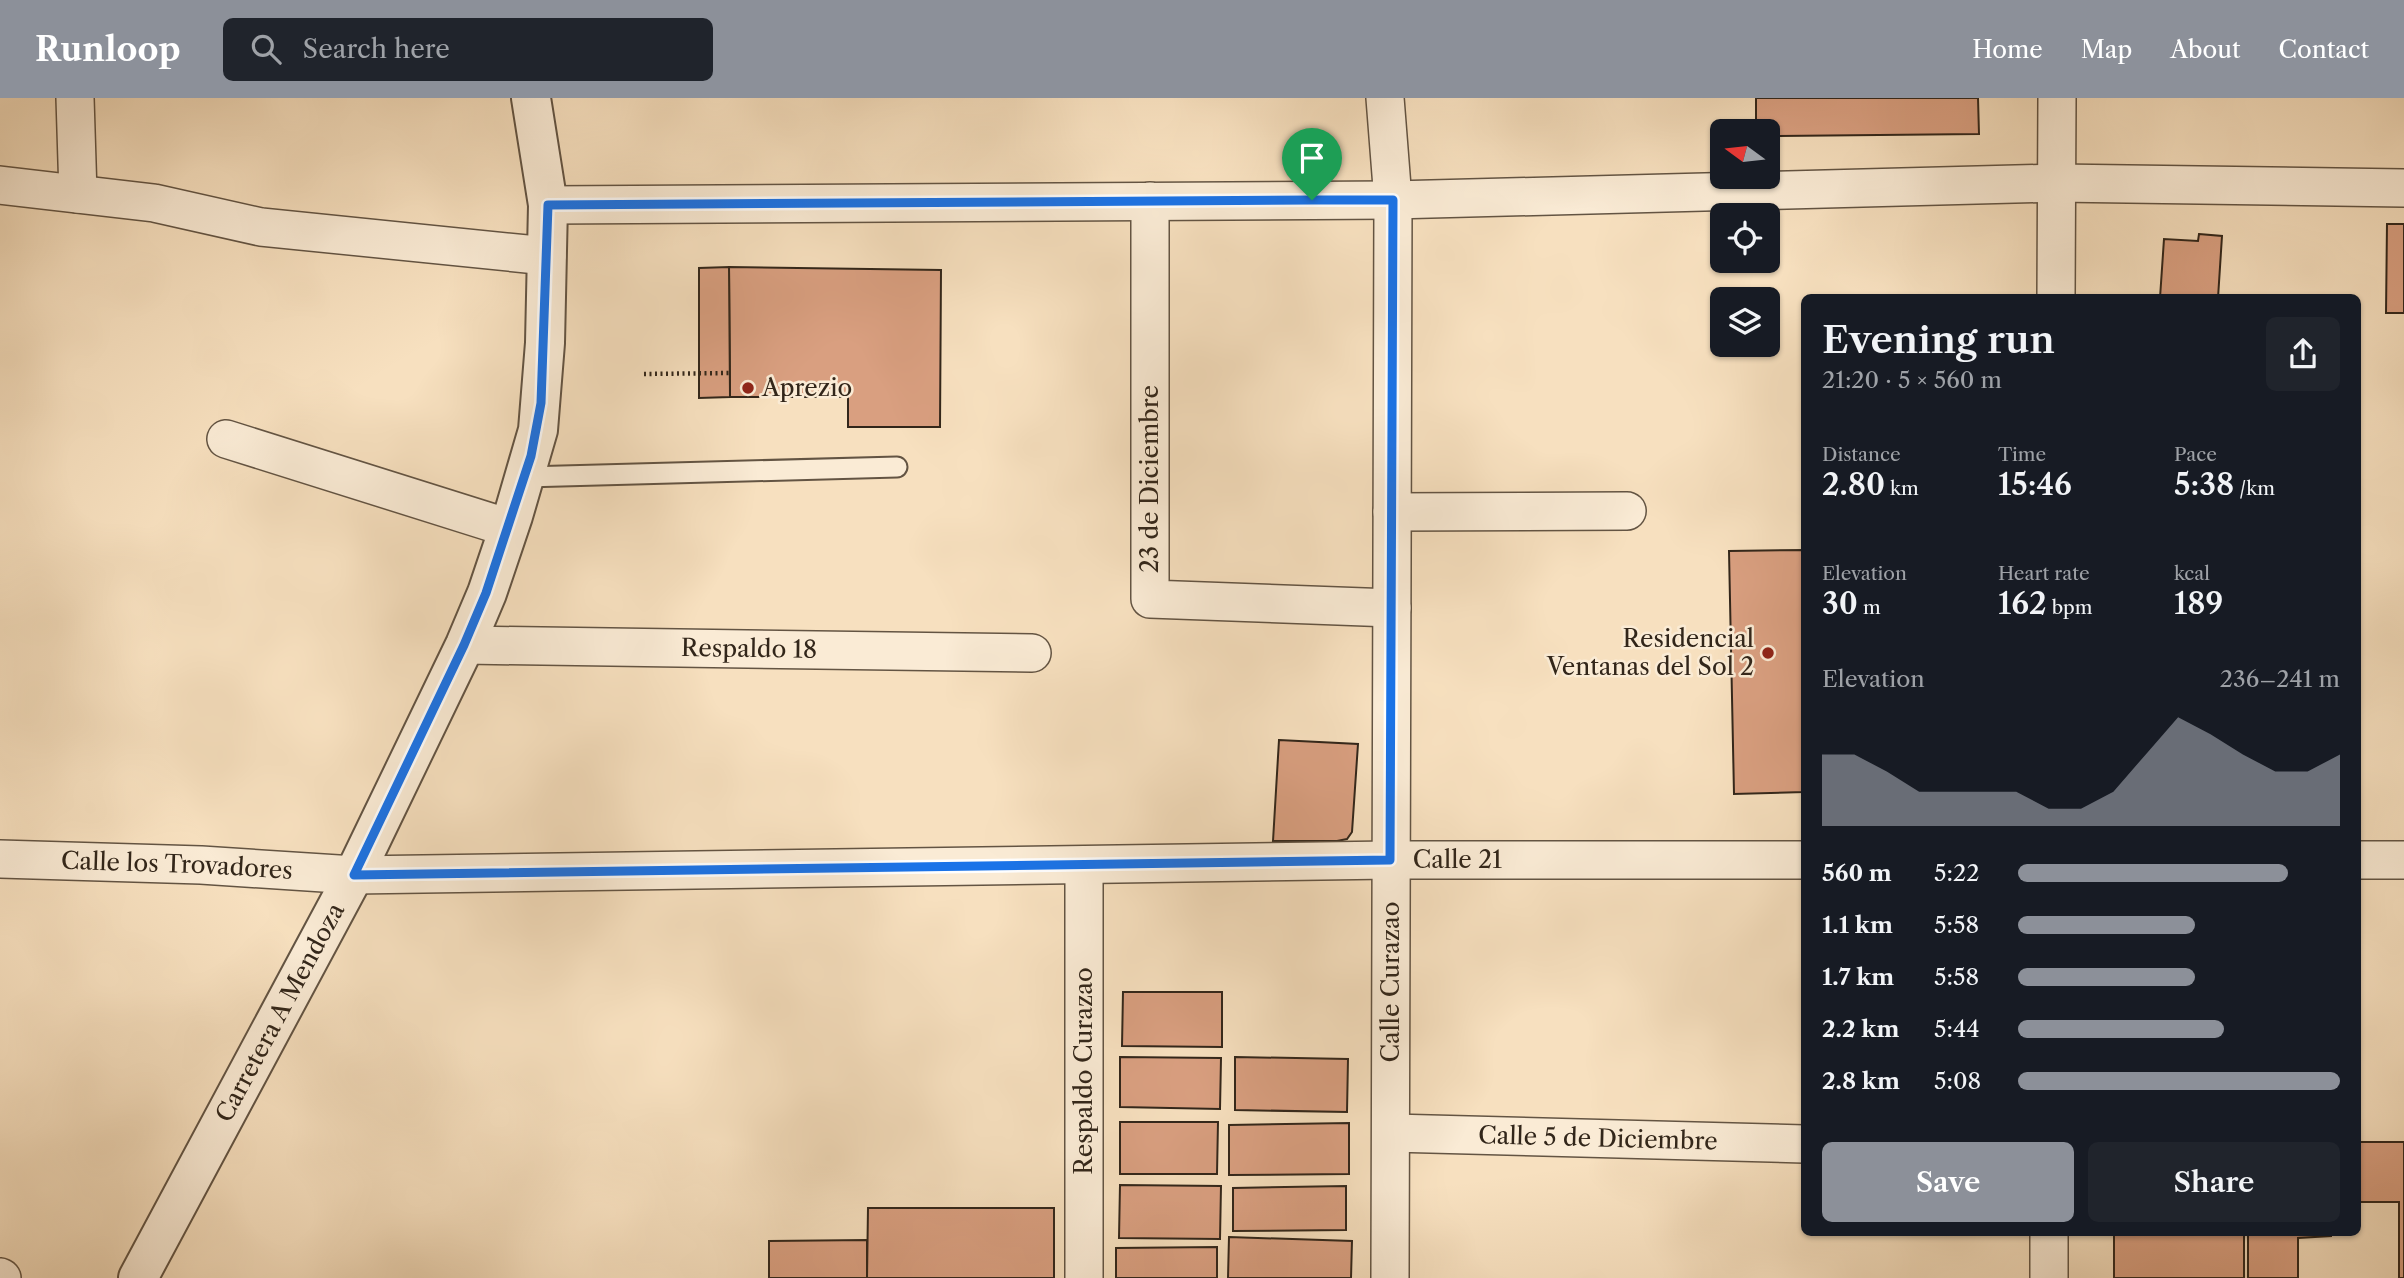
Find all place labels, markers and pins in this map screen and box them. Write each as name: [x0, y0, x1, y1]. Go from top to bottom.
pin: [1282, 128, 1342, 200]
place label: Aprezio: [761, 373, 852, 402]
marker: Aprezio: [740, 380, 756, 396]
place label: Residencial Ventanas del Sol 2: [1546, 624, 1754, 681]
marker: Residencial Ventanas del Sol 2: [1760, 645, 1776, 661]

